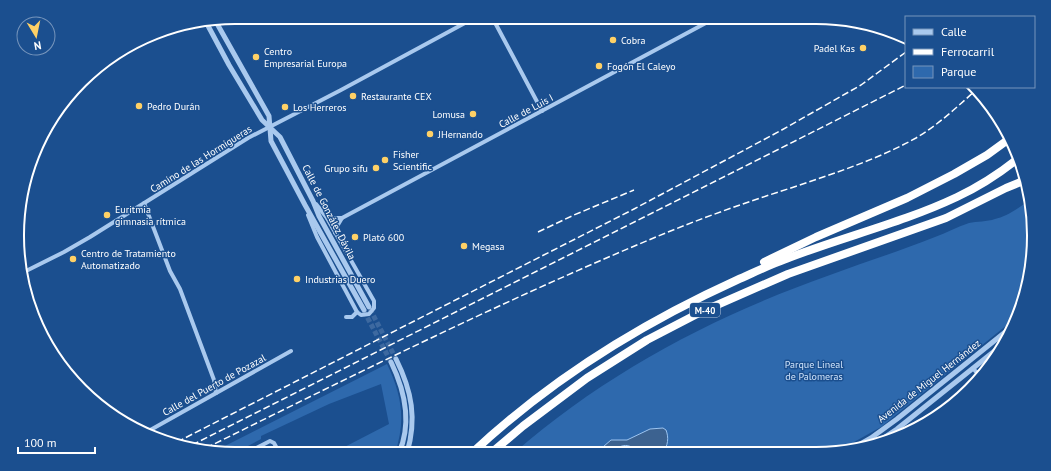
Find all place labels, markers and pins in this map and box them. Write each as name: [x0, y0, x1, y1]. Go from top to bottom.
place label: Cobra: [621, 34, 646, 47]
marker: Cobra: [608, 35, 618, 45]
place label: Padel Kas: [814, 42, 855, 55]
marker: Padel Kas: [858, 43, 868, 53]
place label: Centro Empresarial Europa: [264, 45, 347, 70]
marker: Centro Empresarial Europa: [251, 52, 261, 62]
place label: Fogón El Caleyo: [607, 60, 676, 73]
marker: Fogón El Caleyo: [594, 61, 604, 71]
place label: Restaurante CEX: [361, 90, 432, 103]
marker: Restaurante CEX: [348, 91, 358, 101]
place label: Pedro Durán: [147, 100, 200, 113]
marker: Pedro Durán: [134, 101, 144, 111]
place label: Los Herreros: [293, 101, 346, 114]
marker: Los Herreros: [280, 102, 290, 112]
place label: Lomusa: [432, 108, 465, 121]
marker: Lomusa: [468, 109, 478, 119]
place label: JHernando: [437, 128, 483, 141]
marker: JHernando: [425, 129, 435, 139]
place label: Fisher Scientific: [393, 148, 433, 173]
marker: Fisher Scientific: [380, 155, 390, 165]
place label: Grupo sifu: [324, 162, 368, 175]
marker: Grupo sifu: [371, 163, 381, 173]
place label: Euritmia gimnasia rítmica: [115, 203, 186, 228]
marker: Euritmia gimnasia rítmica: [102, 210, 112, 220]
place label: Plató 600: [363, 231, 405, 244]
marker: Plató 600: [350, 232, 360, 242]
place label: Megasa: [472, 240, 504, 253]
marker: Megasa: [459, 241, 469, 251]
place label: Centro de Tratamiento Automatizado: [81, 247, 176, 272]
marker: Centro de Tratamiento Automatizado: [68, 254, 78, 264]
place label: Industrias Duero: [305, 273, 375, 286]
marker: Industrias Duero: [292, 274, 302, 284]

